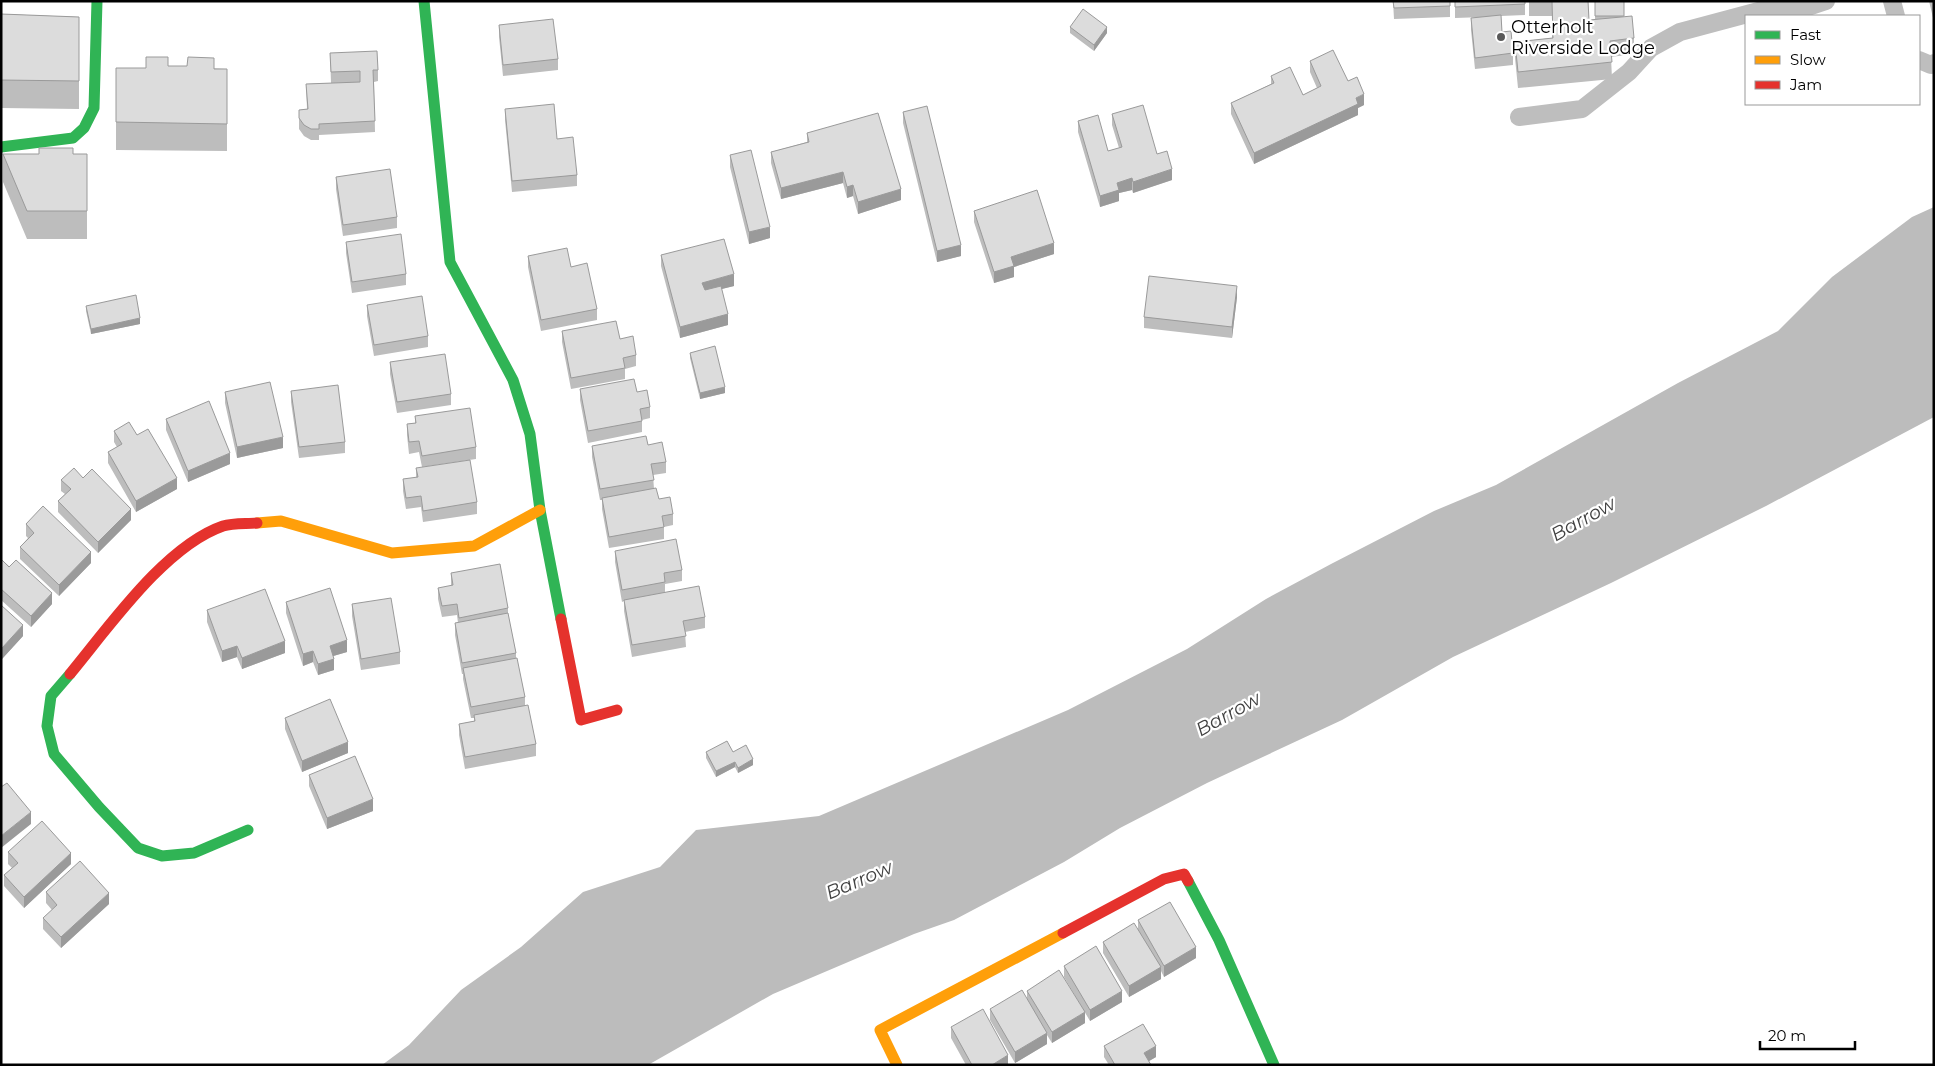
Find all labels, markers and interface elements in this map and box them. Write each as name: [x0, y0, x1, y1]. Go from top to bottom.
legend: [1745, 15, 1920, 105]
place label: Otterholt Riverside Lodge: [1511, 16, 1655, 59]
text: Fast: [1790, 25, 1821, 44]
marker: Otterholt Riverside Lodge: [1495, 31, 1507, 43]
text: Slow: [1790, 50, 1826, 69]
text: Jam: [1789, 75, 1822, 94]
water label: Barrow: [1547, 491, 1620, 546]
water label: Barrow: [1192, 686, 1265, 741]
water label: Barrow: [822, 855, 897, 904]
scale bar: [1760, 1018, 1855, 1050]
text: 20 m: [1768, 1026, 1806, 1045]

